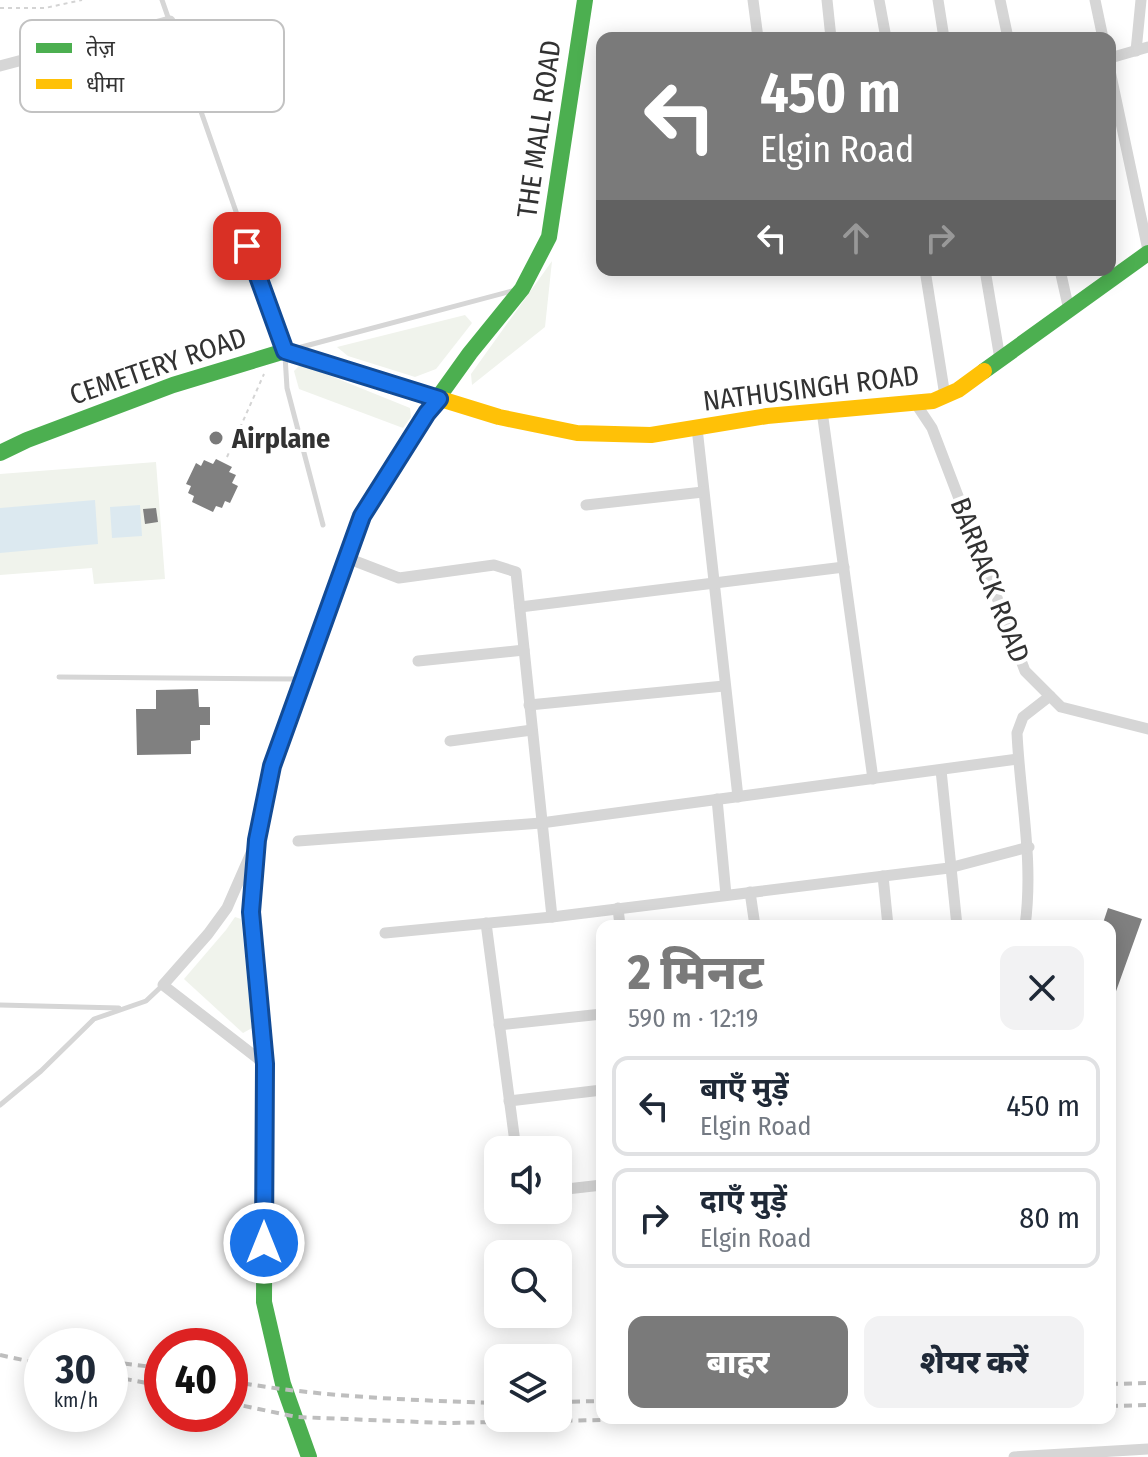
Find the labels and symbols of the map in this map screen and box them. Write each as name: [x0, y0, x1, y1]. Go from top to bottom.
legend: [20, 20, 284, 112]
text: तेज़: [86, 35, 116, 62]
street label: THE MALL ROAD: [510, 38, 568, 220]
text: धीमा: [86, 71, 124, 98]
pin: [213, 212, 281, 280]
street label: CEMETERY ROAD: [65, 320, 251, 412]
street label: NATHUSINGH ROAD: [701, 358, 921, 418]
place label: Airplane: [231, 422, 330, 455]
marker: Airplane: [207, 429, 225, 447]
street label: BARRACK ROAD: [943, 493, 1037, 667]
position arrow: [222, 1201, 306, 1285]
speed limit sign: 40: [144, 1328, 248, 1432]

